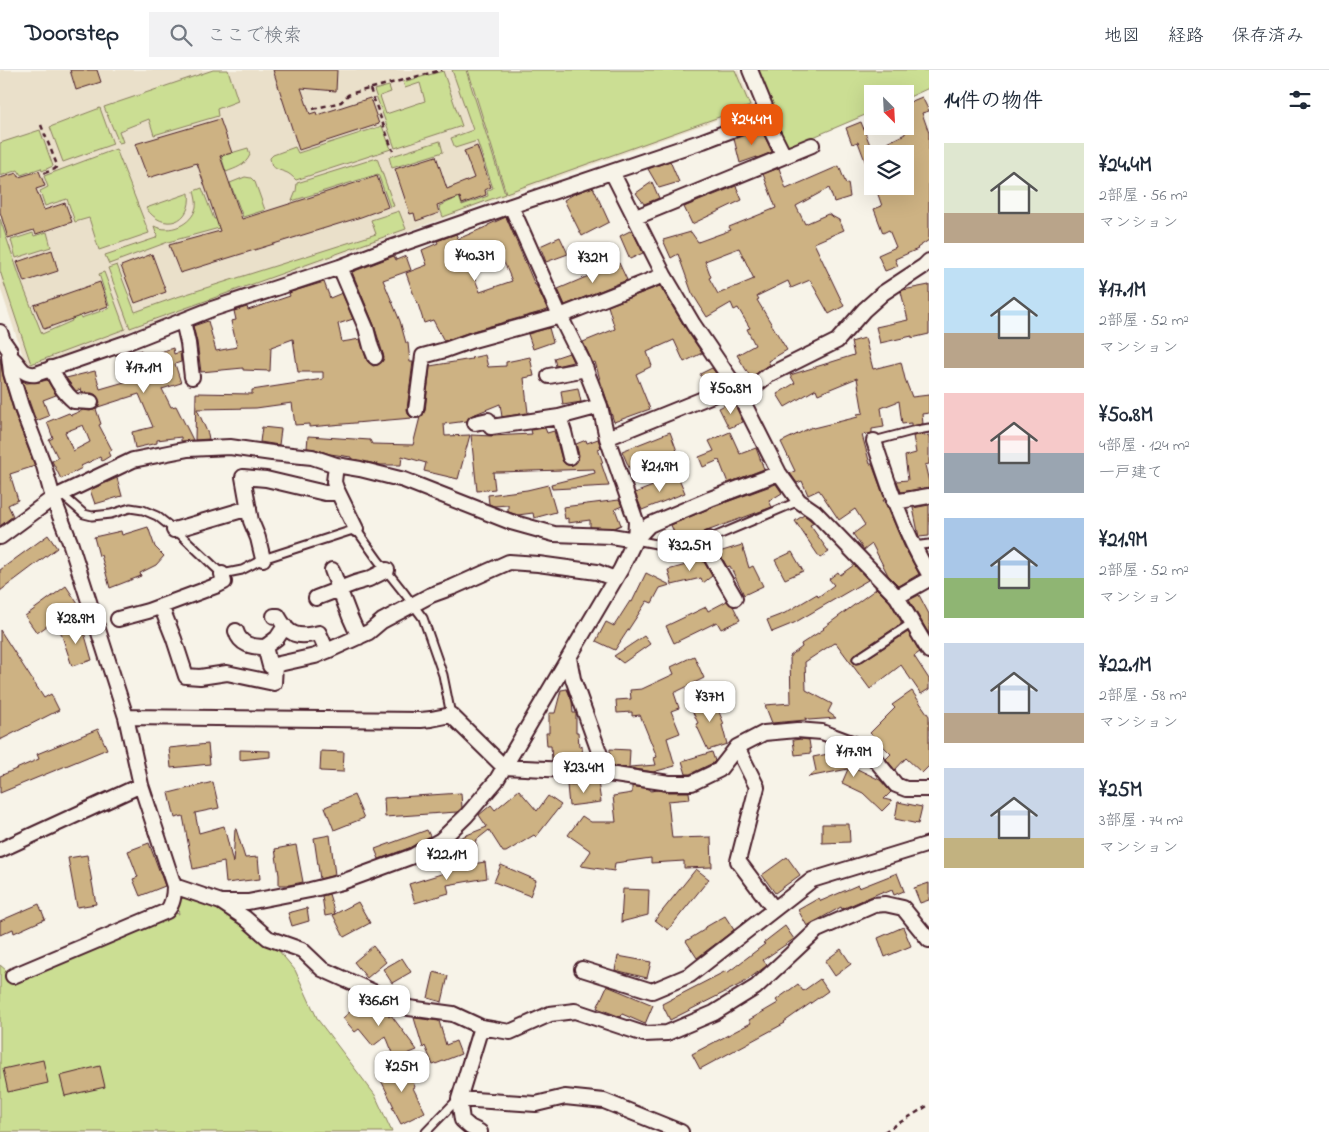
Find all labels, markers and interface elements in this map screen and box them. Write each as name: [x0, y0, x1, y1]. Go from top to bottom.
search box: [149, 12, 499, 57]
text: Doorstep: [25, 17, 119, 52]
icon: search: [167, 21, 195, 49]
text: ここで検索: [207, 23, 302, 50]
text: 地図: [1104, 24, 1140, 50]
text: 経路: [1168, 24, 1204, 50]
text: 保存済み: [1232, 24, 1304, 50]
north arrow: [864, 85, 914, 135]
map controls: [864, 85, 914, 195]
icon: filters: [1286, 86, 1314, 114]
text: 14件の物件: [944, 87, 1043, 117]
pin: ¥24.4M: [711, 104, 793, 146]
text: ¥24.4M: [732, 108, 772, 132]
button: layers: [864, 145, 914, 195]
text: ¥24.4M: [1099, 151, 1152, 181]
icon: home: [984, 163, 1044, 223]
text: 2部屋 · 56 m²: [1099, 184, 1188, 208]
text: マンション: [1099, 211, 1178, 235]
pin: ¥40.3M: [434, 240, 516, 282]
pin: ¥32M: [563, 242, 623, 284]
text: ¥40.3M: [455, 244, 495, 268]
text: ¥32M: [578, 246, 608, 270]
text: ¥17.1M: [1099, 276, 1146, 306]
icon: home: [984, 288, 1044, 348]
text: 2部屋 · 52 m²: [1099, 309, 1189, 333]
text: マンション: [1099, 336, 1178, 360]
pin: ¥17.1M: [103, 352, 185, 394]
text: ¥17.1M: [126, 356, 162, 380]
pin: ¥50.8M: [690, 372, 772, 415]
text: ¥50.8M: [710, 377, 752, 401]
text: ¥50.8M: [1099, 401, 1153, 431]
icon: home: [984, 413, 1044, 473]
text: 4部屋 · 124 m²: [1099, 434, 1190, 458]
pin: ¥21.9M: [619, 450, 701, 493]
text: ¥21.9M: [641, 455, 679, 479]
text: 一戸建て: [1099, 461, 1163, 485]
text: ¥21.9M: [1099, 526, 1148, 556]
pin: ¥32.5M: [649, 530, 731, 572]
text: ¥32.5M: [669, 534, 711, 558]
icon: home: [984, 538, 1044, 598]
text: 2部屋 · 52 m²: [1099, 559, 1189, 583]
text: マンション: [1099, 586, 1178, 610]
pin: ¥28.9M: [35, 602, 117, 645]
text: ¥28.9M: [57, 607, 95, 631]
text: ¥22.1M: [1099, 651, 1152, 681]
icon: home: [984, 663, 1044, 723]
pin: ¥37M: [680, 680, 740, 723]
text: 2部屋 · 58 m²: [1099, 684, 1187, 708]
text: ¥37M: [695, 685, 725, 709]
text: マンション: [1099, 711, 1178, 735]
pin: ¥17.9M: [813, 736, 895, 778]
text: ¥17.9M: [836, 740, 872, 764]
pin: ¥23.4M: [543, 752, 625, 794]
text: ¥23.4M: [564, 756, 604, 780]
text: ¥25M: [1099, 776, 1142, 806]
icon: home: [984, 788, 1044, 848]
text: 3部屋 · 74 m²: [1099, 809, 1183, 833]
text: マンション: [1099, 836, 1178, 860]
pin: ¥22.1M: [406, 838, 488, 881]
text: ¥22.1M: [427, 843, 467, 867]
pin: ¥36.6M: [338, 984, 420, 1027]
text: ¥36.6M: [359, 989, 399, 1013]
pin: ¥25M: [372, 1050, 432, 1093]
text: ¥25M: [385, 1055, 419, 1079]

